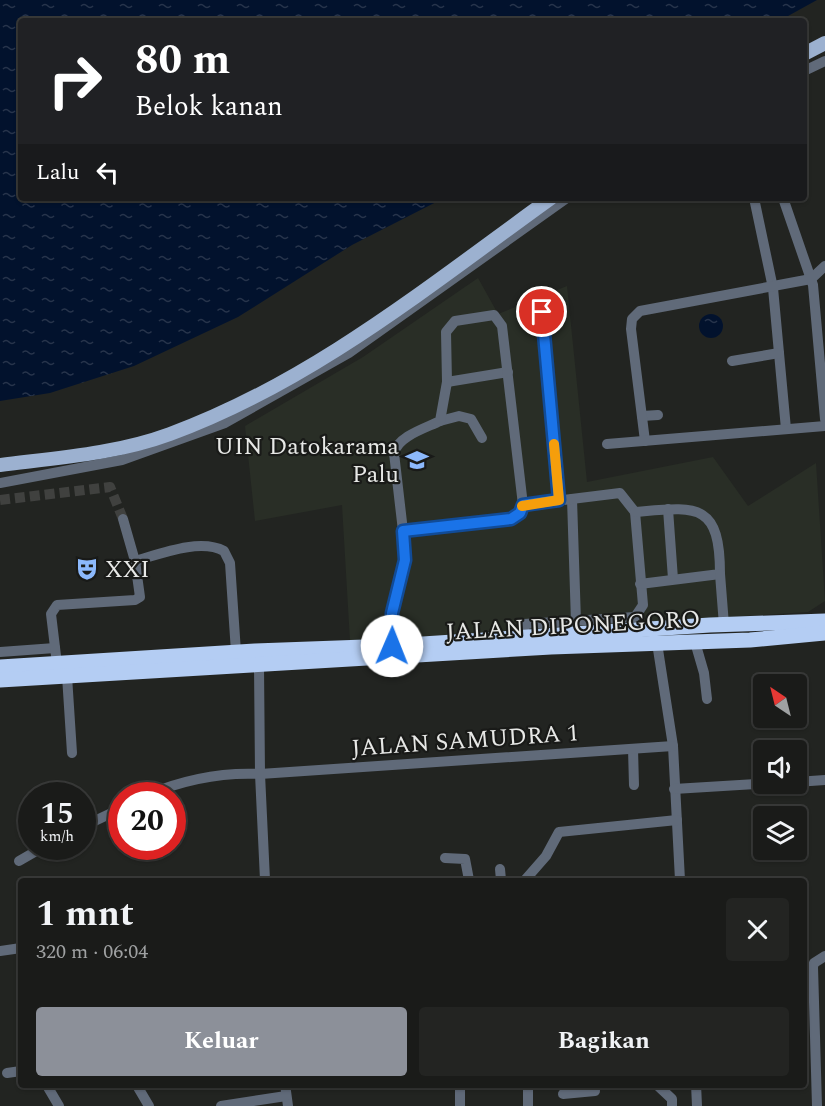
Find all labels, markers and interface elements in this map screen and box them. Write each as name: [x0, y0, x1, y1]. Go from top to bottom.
text: 80 m: [135, 29, 230, 92]
icon: right: [36, 42, 114, 120]
text: Belok kanan: [135, 86, 283, 128]
text: Lalu: [36, 156, 79, 189]
icon: left: [91, 156, 124, 189]
pin: [516, 286, 567, 337]
icon: arrive: [525, 295, 558, 328]
place label: UIN Datokarama Palu: [215, 429, 399, 493]
school or university icon: UIN Datokarama Palu: [404, 447, 430, 473]
place label: XXI: [105, 552, 150, 588]
theatre icon: XXI: [74, 556, 100, 582]
street label: JALAN DIPONEGORO: [445, 601, 701, 651]
position arrow: [360, 614, 424, 678]
north arrow: [753, 674, 807, 728]
map controls: [753, 674, 807, 860]
street label: JALAN SAMUDRA 1: [350, 715, 580, 767]
button: sound: [753, 740, 807, 794]
speed limit sign: 20: [108, 782, 186, 860]
text: 15: [40, 791, 74, 837]
button: layers: [753, 806, 807, 860]
text: km/h: [40, 825, 74, 848]
text: 1 mnt: [36, 887, 134, 942]
button: close: [726, 898, 789, 961]
text: 320 m · 06:04: [36, 937, 148, 967]
button: Keluar: [36, 1007, 407, 1076]
button: Bagikan: [419, 1007, 789, 1076]

